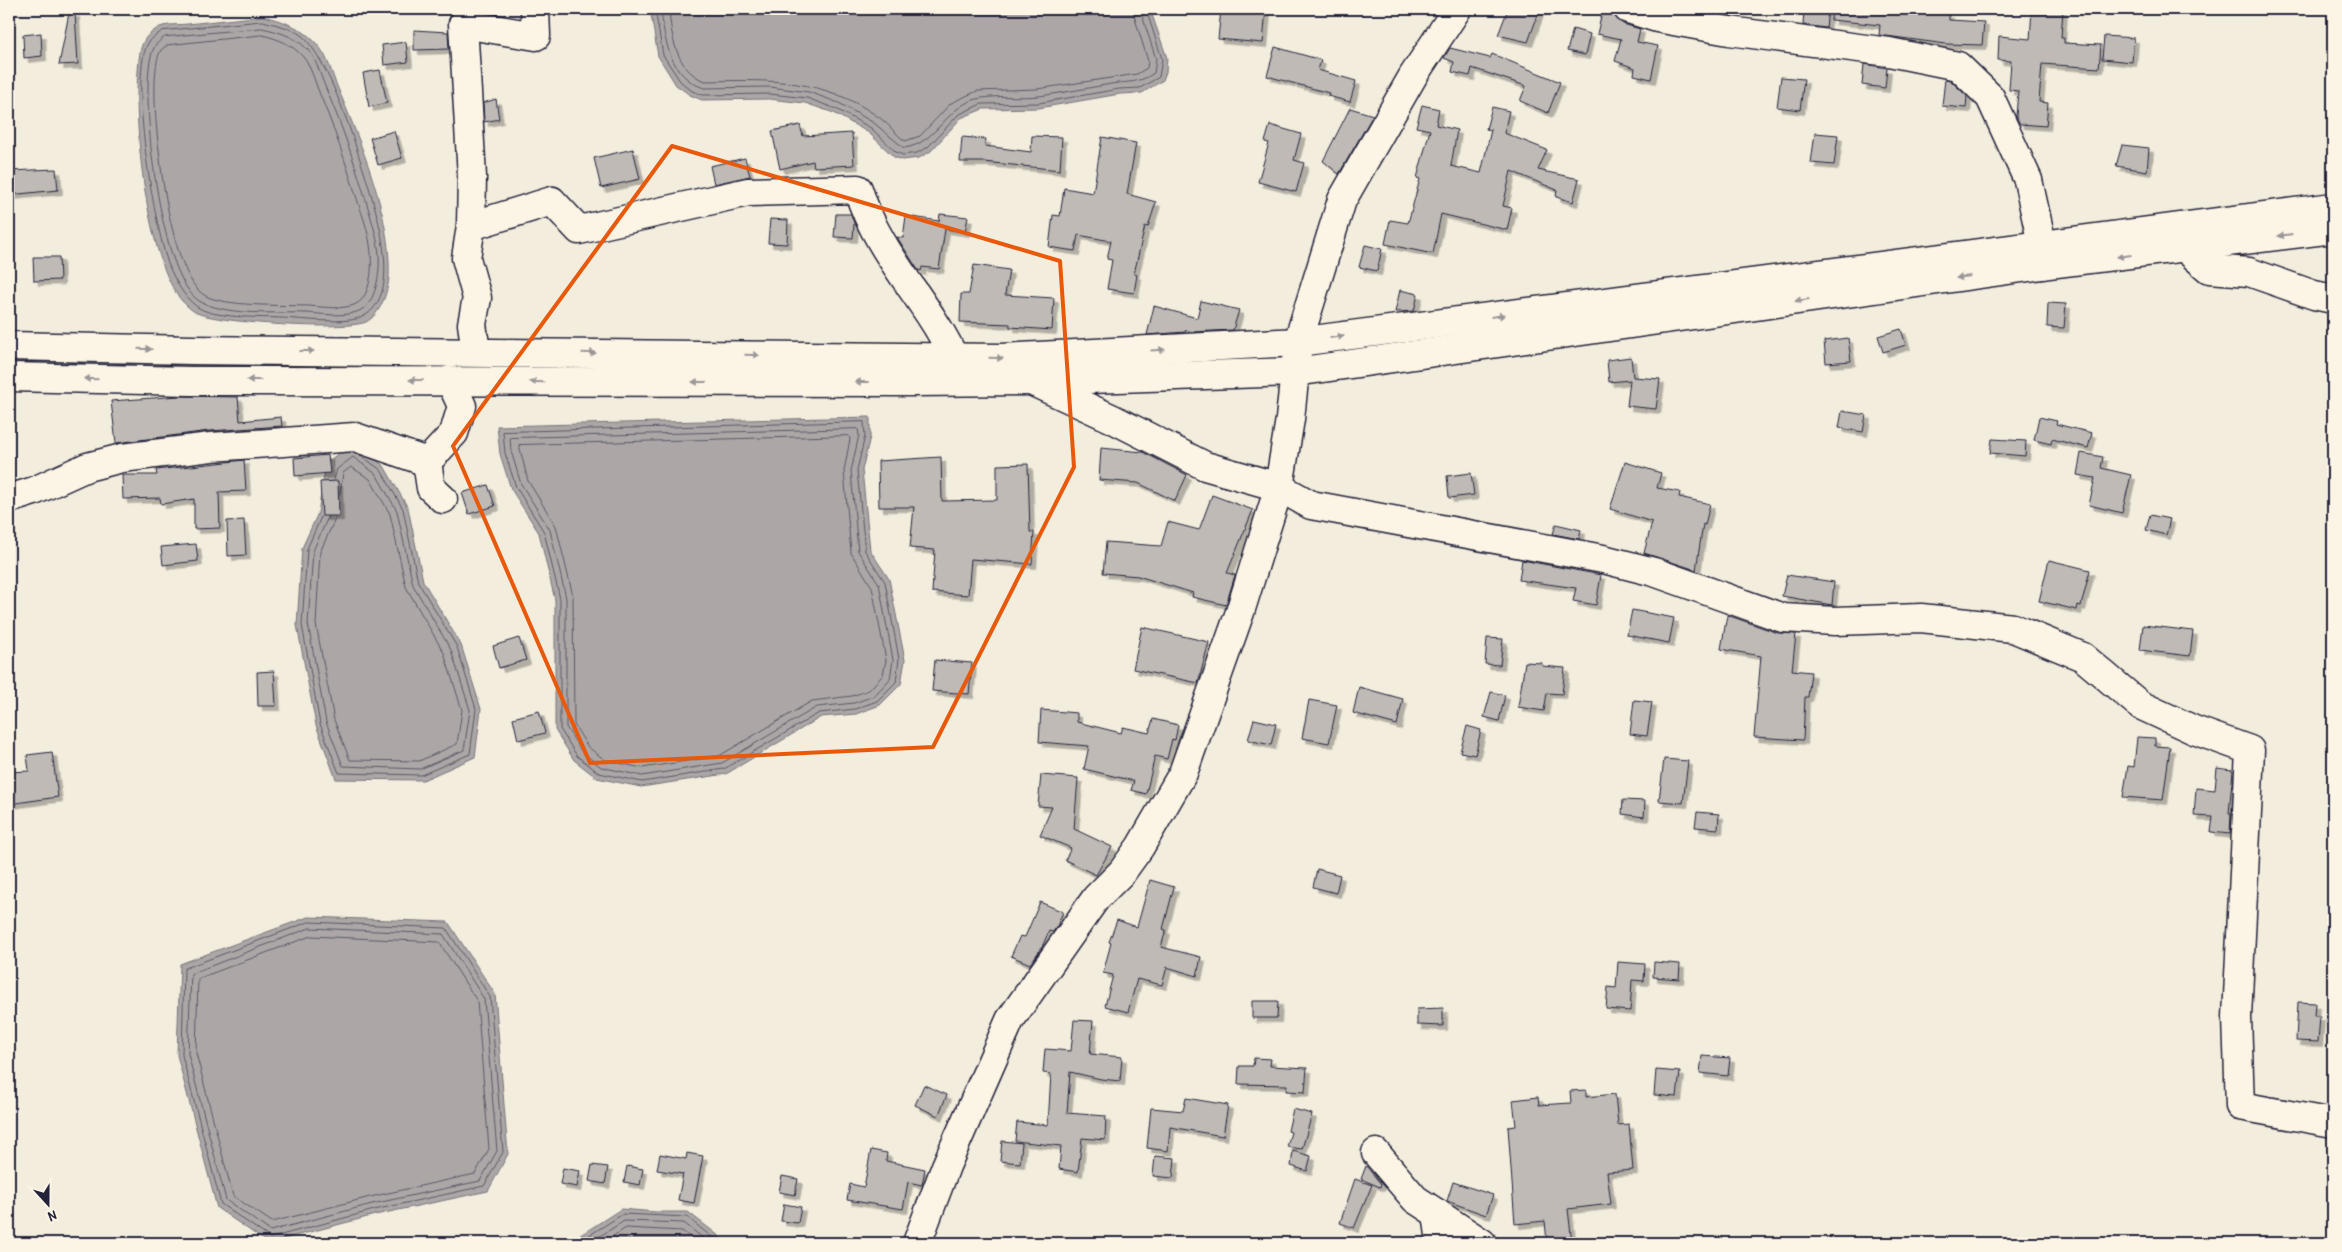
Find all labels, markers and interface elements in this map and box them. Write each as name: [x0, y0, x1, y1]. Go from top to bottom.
one-way arrow: [2277, 231, 2293, 239]
one-way arrow: [2115, 252, 2131, 260]
one-way arrow: [1954, 273, 1970, 281]
one-way arrow: [1793, 296, 1809, 304]
one-way arrow: [1491, 312, 1507, 320]
one-way arrow: [1330, 333, 1346, 341]
one-way arrow: [137, 345, 153, 353]
one-way arrow: [1150, 345, 1166, 353]
one-way arrow: [300, 347, 316, 355]
one-way arrow: [581, 349, 597, 357]
one-way arrow: [744, 351, 760, 359]
one-way arrow: [988, 354, 1004, 362]
one-way arrow: [83, 374, 99, 382]
one-way arrow: [246, 376, 262, 384]
one-way arrow: [408, 376, 424, 384]
one-way arrow: [529, 378, 545, 386]
one-way arrow: [691, 378, 707, 386]
one-way arrow: [854, 378, 870, 386]
north arrow: [22, 1180, 72, 1230]
text: N: [45, 1206, 60, 1227]

